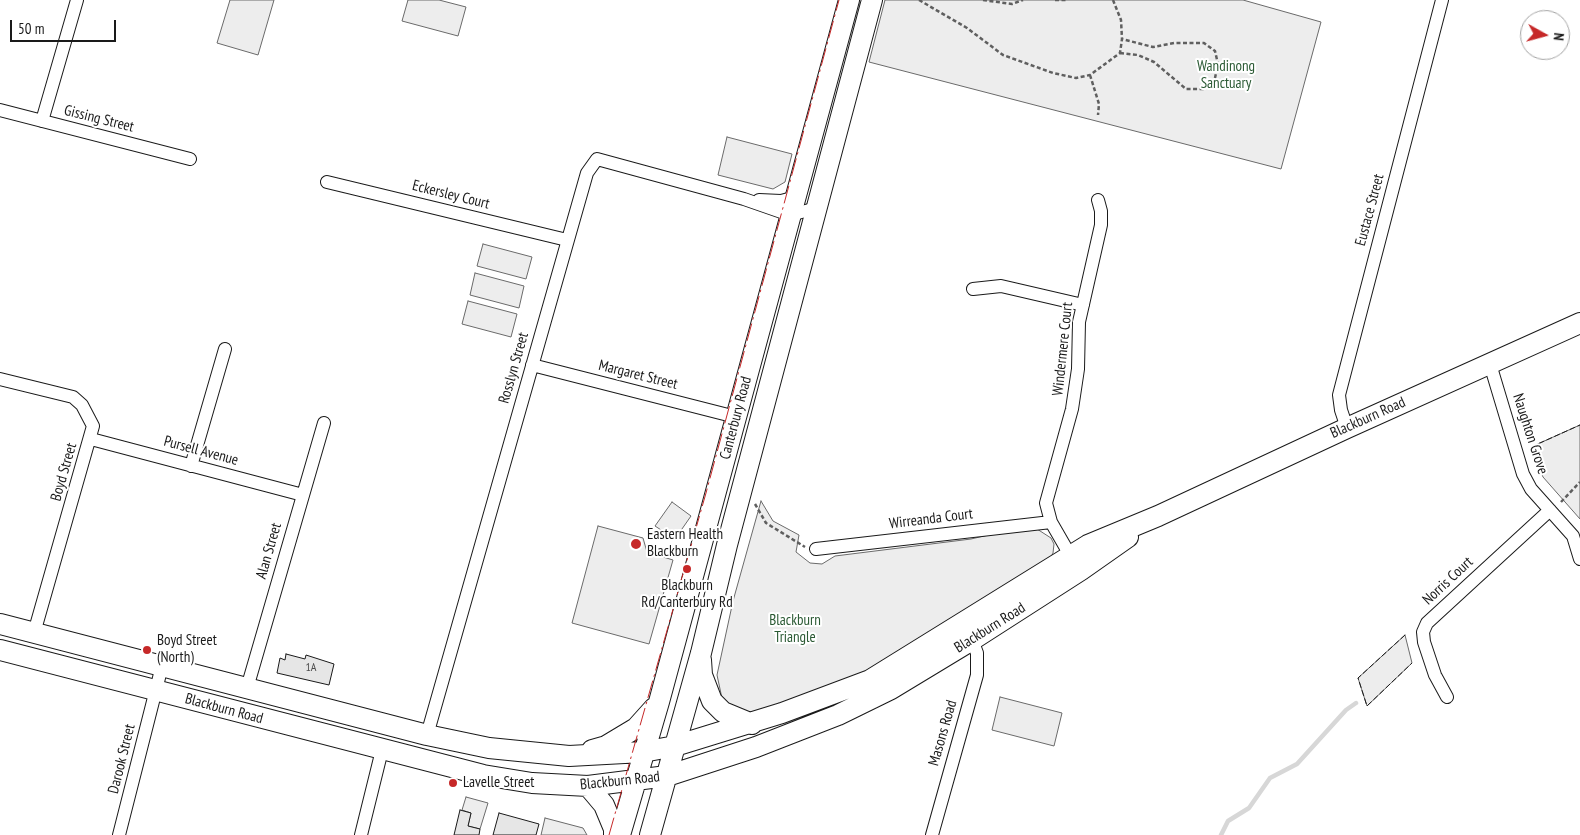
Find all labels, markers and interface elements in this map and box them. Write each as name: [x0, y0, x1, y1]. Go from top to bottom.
scale bar: [12, 10, 119, 42]
north arrow: [1520, 10, 1570, 60]
text: 50 m: [18, 19, 44, 38]
text: N: [1550, 32, 1568, 42]
park label: Wandinong Sanctuary: [1197, 58, 1255, 93]
street label: Gissing Street: [62, 102, 136, 136]
street label: Eustace Street: [1352, 172, 1388, 248]
street label: Eckersley Court: [410, 177, 492, 213]
street label: Windermere Court: [1049, 301, 1077, 397]
street label: Rosslyn Street: [495, 330, 533, 406]
street label: Margaret Street: [597, 356, 679, 394]
street label: Canterbury Road: [716, 375, 756, 461]
street label: Naughton Grove: [1509, 391, 1551, 477]
street label: Blackburn Road: [1328, 393, 1408, 443]
street label: Pursell Avenue: [162, 432, 240, 470]
street label: Boyd Street: [47, 441, 81, 503]
street label: Wirreanda Court: [888, 505, 974, 533]
street label: Alan Street: [252, 521, 286, 581]
place label: Eastern Health Blackburn: [647, 526, 723, 561]
marker: Eastern Health Blackburn: [629, 537, 643, 551]
street label: Norris Court: [1419, 553, 1477, 609]
marker: Blackburn Rd/Canterbury Rd: [681, 563, 693, 575]
place label: Blackburn Rd/Canterbury Rd: [641, 577, 733, 612]
street label: Blackburn Road: [951, 599, 1029, 657]
park label: Blackburn Triangle: [769, 612, 821, 647]
place label: Boyd Street (North): [157, 632, 217, 667]
marker: Boyd Street (North): [141, 644, 153, 656]
house number: 1A: [305, 661, 317, 675]
street label: Blackburn Road: [183, 690, 265, 728]
street label: Masons Road: [925, 698, 961, 768]
street label: Darook Street: [105, 722, 139, 796]
street label: Blackburn Road: [579, 768, 661, 794]
place label: Lavelle Street: [463, 774, 534, 792]
marker: Lavelle Street: [447, 777, 459, 789]

